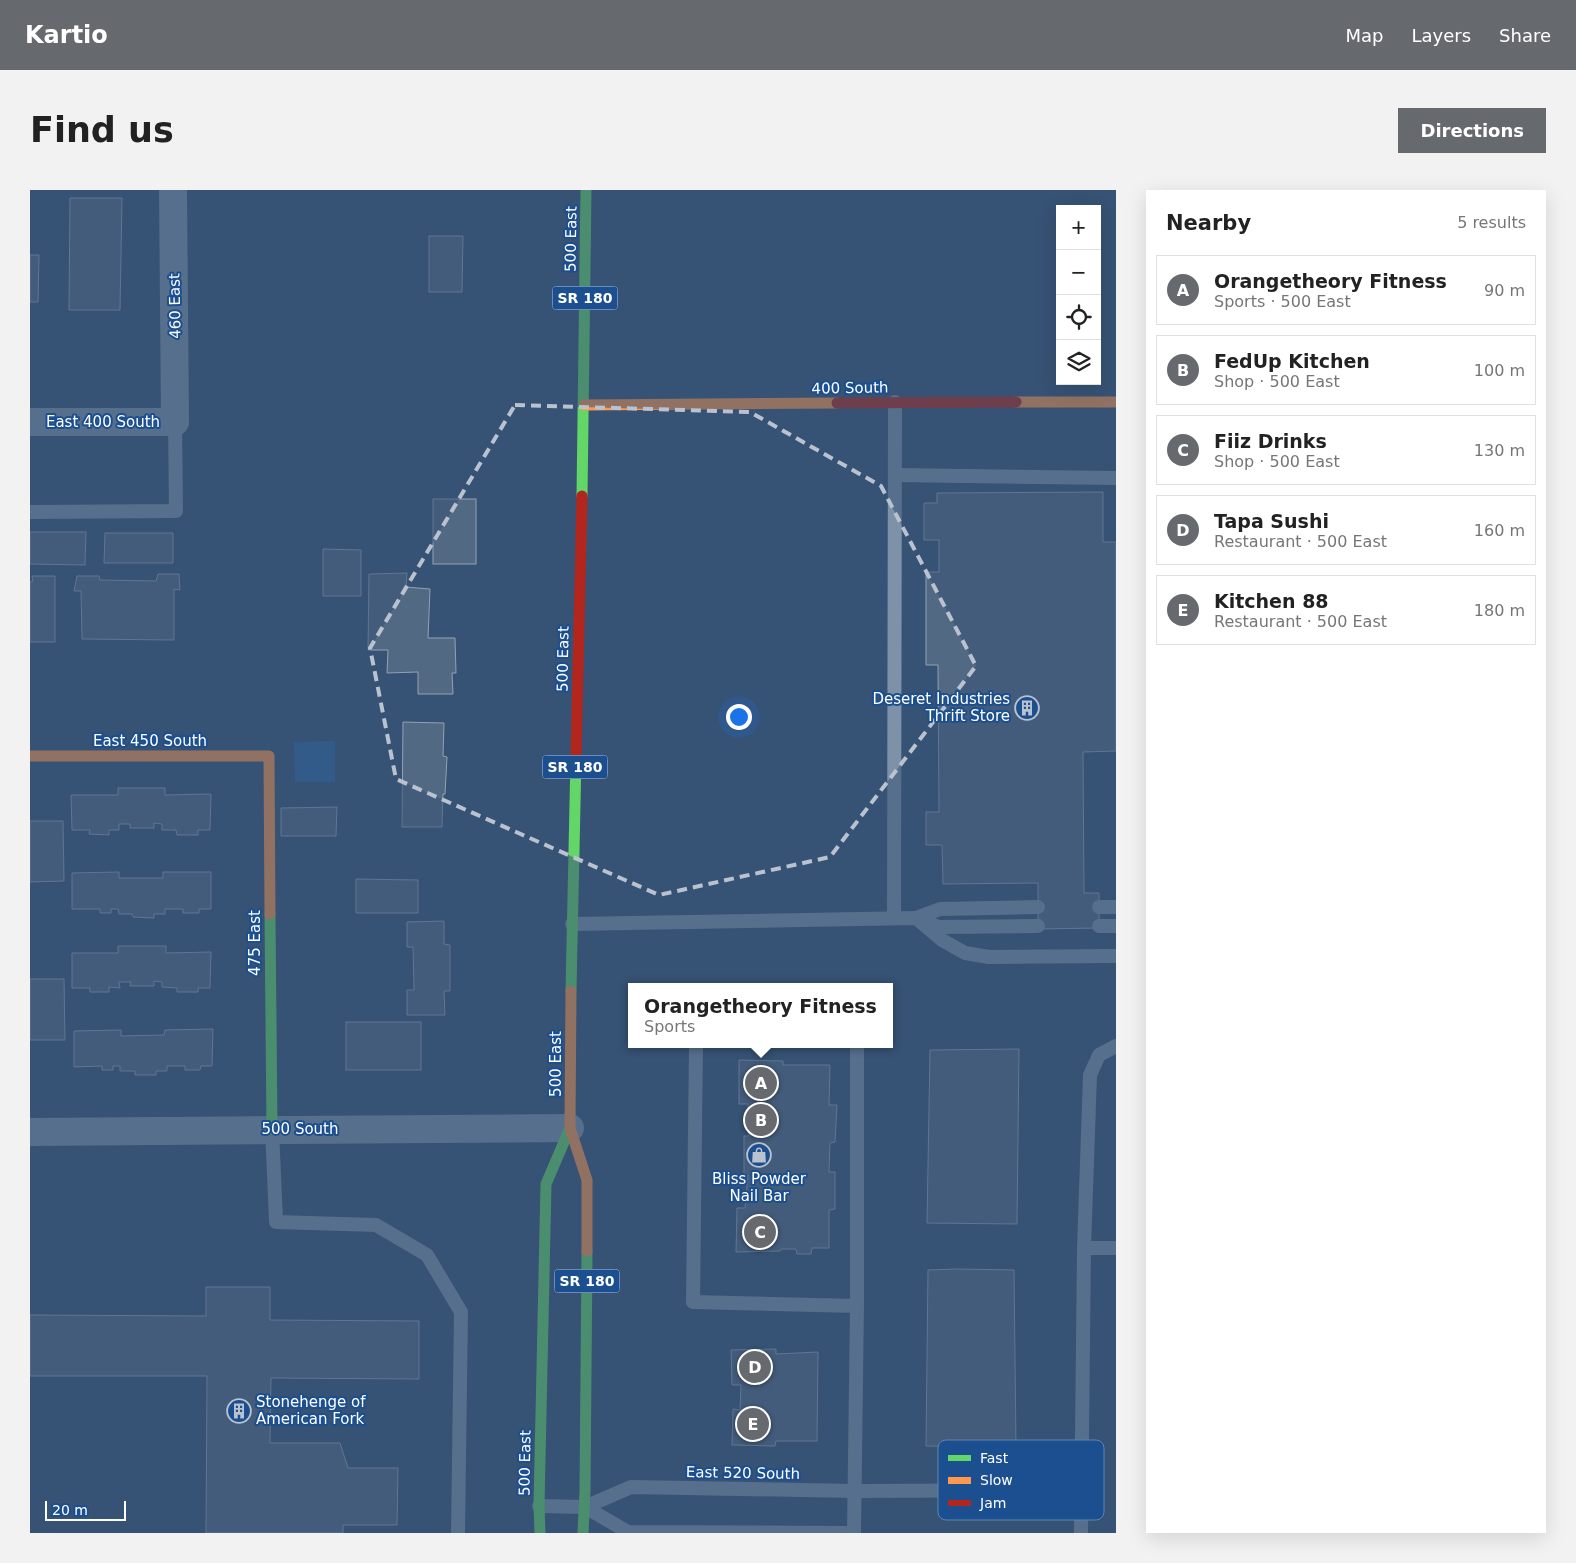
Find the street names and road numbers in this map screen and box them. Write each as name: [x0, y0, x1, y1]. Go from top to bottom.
street label: 500 East: [561, 206, 581, 272]
street label: 460 East: [165, 273, 185, 339]
road number: SR 180: [552, 286, 618, 310]
street label: 400 South: [811, 378, 889, 398]
street label: East 400 South: [46, 413, 160, 431]
street label: 500 East: [553, 626, 573, 692]
street label: East 450 South: [93, 732, 207, 750]
road number: SR 180: [542, 756, 608, 778]
street label: 475 East: [246, 910, 264, 976]
street label: 500 East: [547, 1031, 565, 1097]
street label: 500 South: [262, 1120, 339, 1138]
road number: SR 180: [554, 1270, 620, 1292]
street label: 500 East: [515, 1430, 535, 1496]
street label: East 520 South: [686, 1463, 800, 1483]

